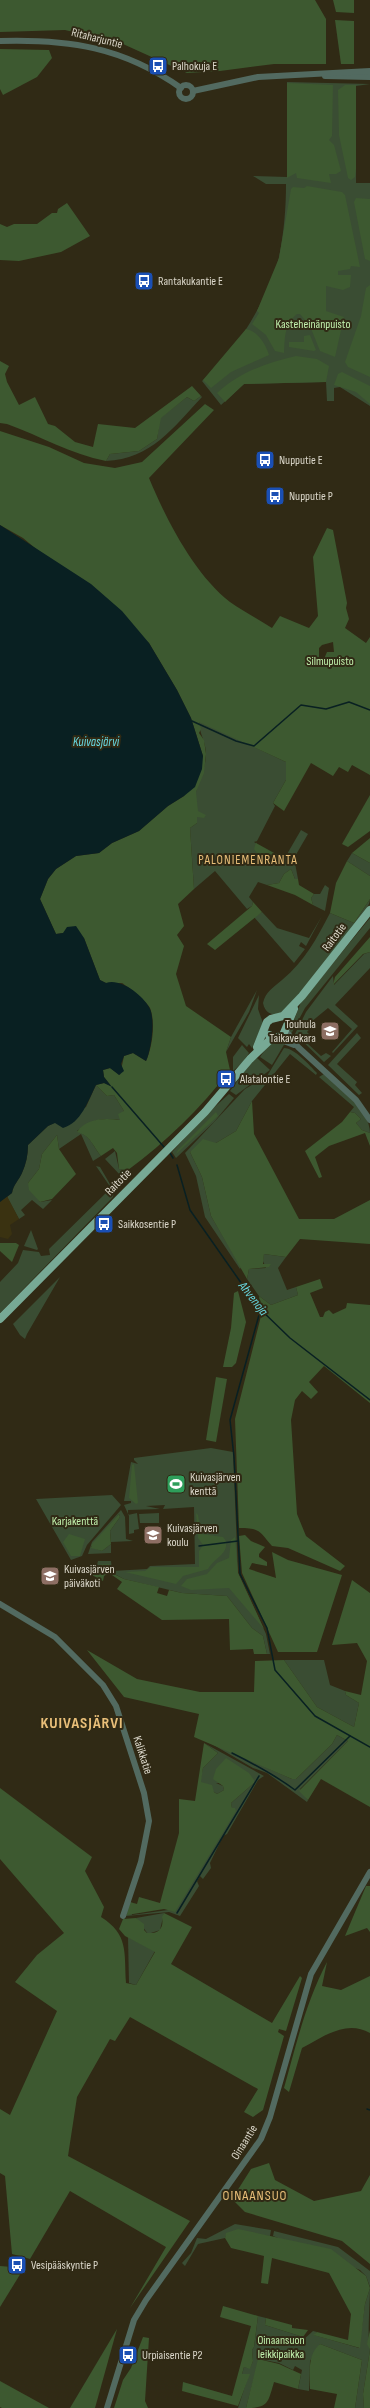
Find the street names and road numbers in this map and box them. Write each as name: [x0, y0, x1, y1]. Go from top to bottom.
street label: Ritaharjuntie: [70, 25, 124, 52]
street label: Raitotie: [319, 920, 350, 954]
street label: Raitotie: [102, 1166, 135, 1199]
street label: Kalikkatie: [129, 1734, 156, 1776]
street label: Oinaantie: [228, 2122, 261, 2163]

